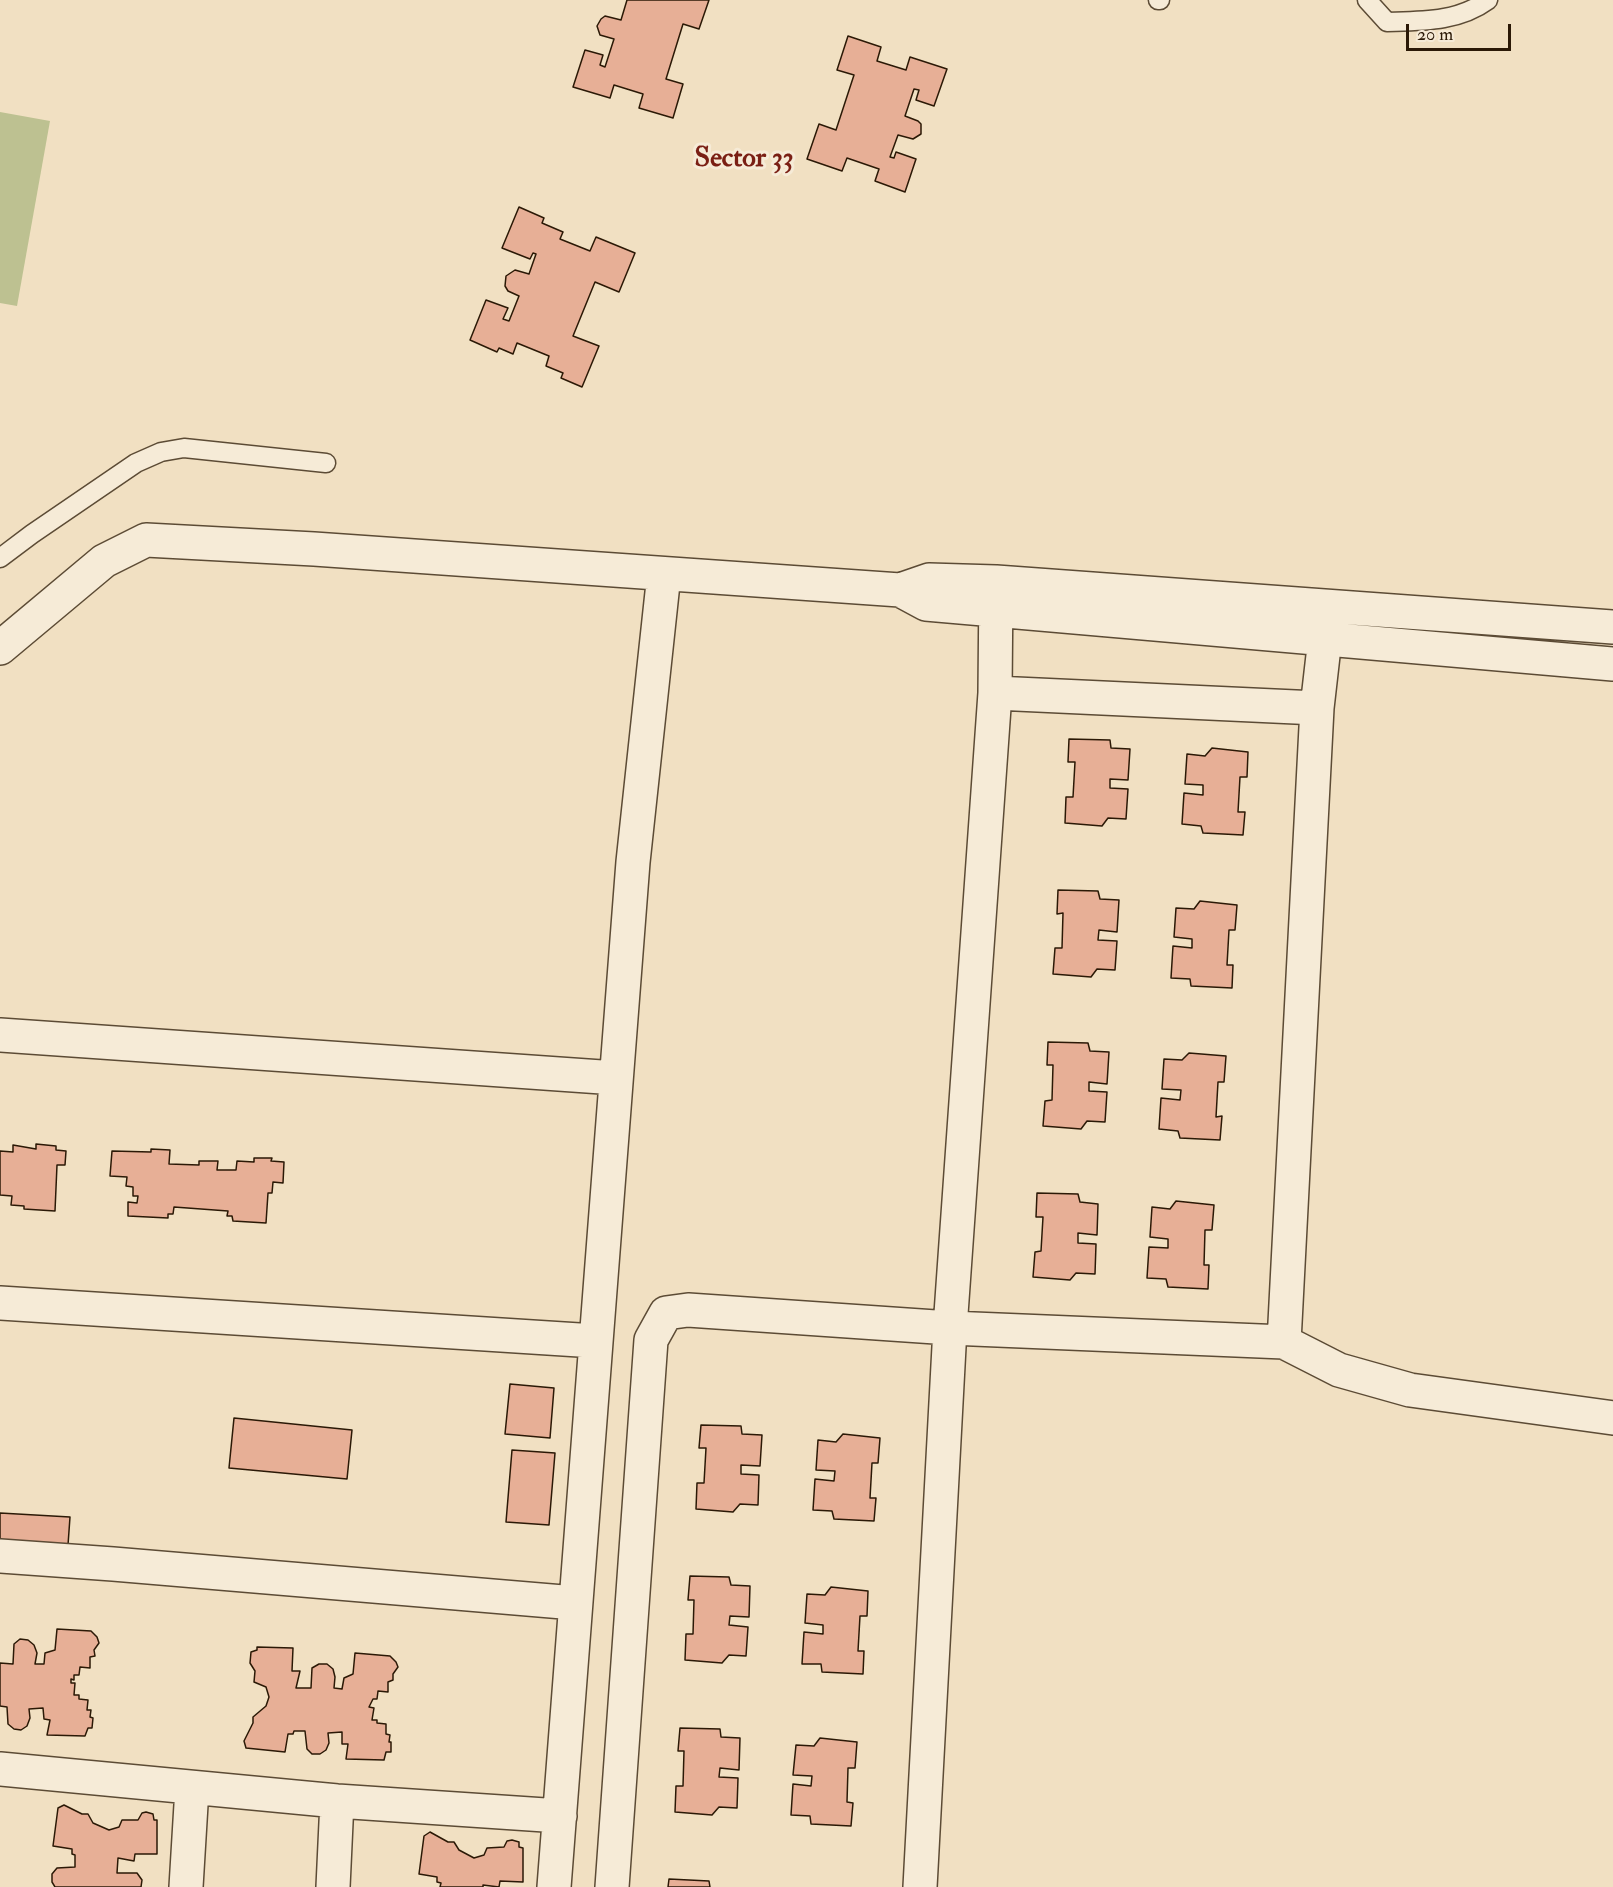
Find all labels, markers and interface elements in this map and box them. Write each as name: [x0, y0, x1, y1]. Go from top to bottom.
scale bar: [1409, 12, 1514, 50]
text: 20 m: [1417, 23, 1453, 46]
district label: Sector 33: [695, 143, 793, 177]

